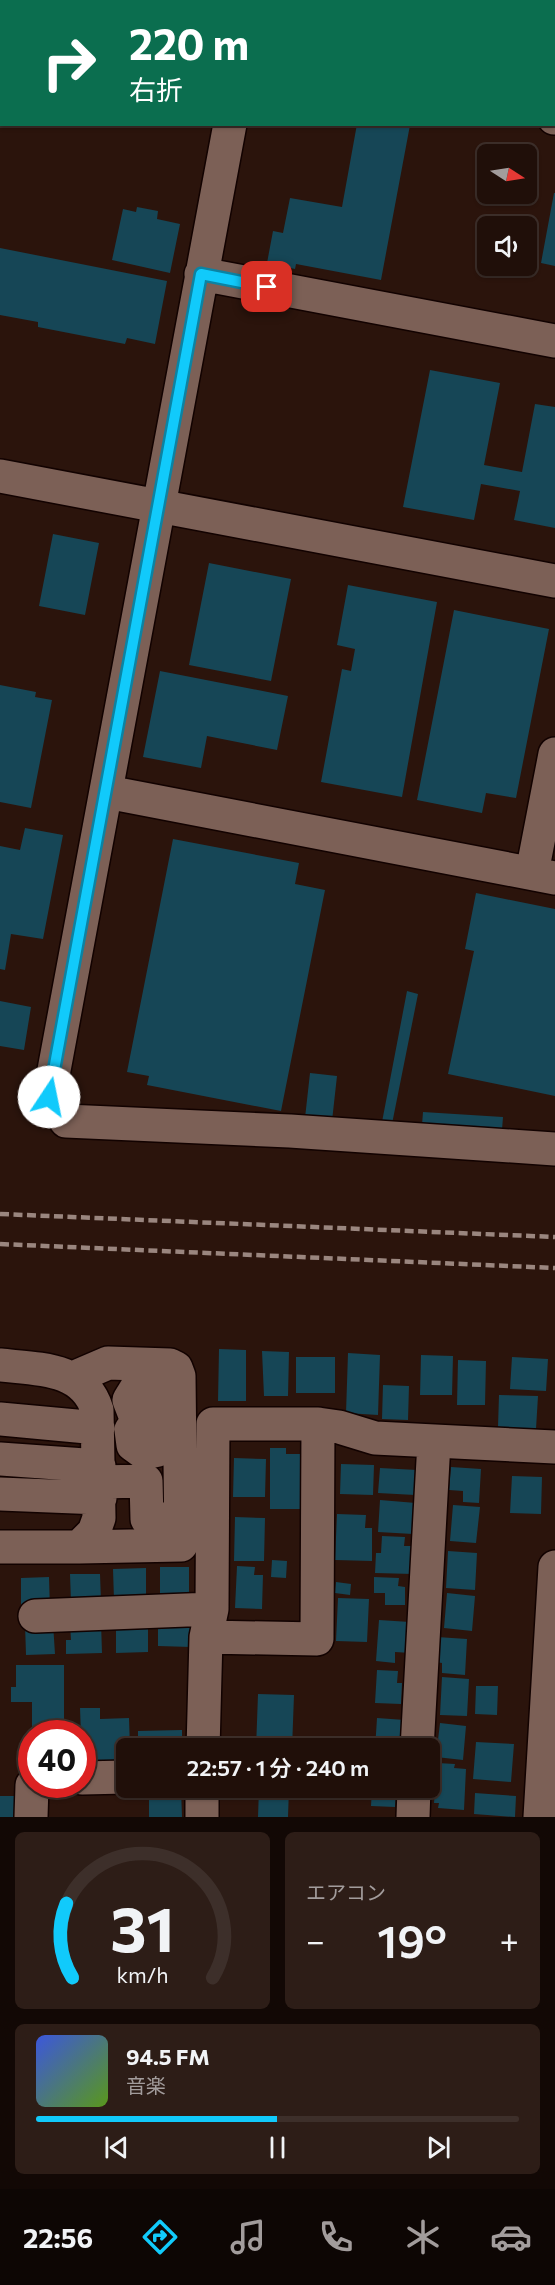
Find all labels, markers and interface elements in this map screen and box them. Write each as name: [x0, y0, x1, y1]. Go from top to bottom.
text: 220 m: [129, 17, 249, 69]
icon: right: [30, 24, 108, 102]
text: 右折: [129, 73, 183, 106]
north arrow: [477, 144, 537, 204]
map controls: [477, 144, 537, 276]
button: sound: [477, 216, 537, 276]
pin: [241, 261, 292, 312]
icon: arrive: [250, 270, 283, 303]
position arrow: [17, 1065, 81, 1129]
speed limit sign: 40: [18, 1720, 96, 1798]
text: 22:57 · 1 分 · 240 m: [187, 1754, 369, 1781]
text: エアコン: [306, 1880, 386, 1904]
text: 31: [110, 1889, 175, 1965]
text: 19°: [377, 1912, 447, 1967]
text: −: [306, 1919, 325, 1960]
text: +: [500, 1919, 519, 1960]
text: km/h: [116, 1961, 169, 1987]
text: 94.5 FM: [126, 2043, 210, 2070]
text: 音楽: [126, 2073, 166, 2097]
icon: previous: [100, 2131, 133, 2164]
icon: pause: [261, 2131, 294, 2164]
icon: next: [422, 2131, 455, 2164]
icon: directions: [139, 2216, 181, 2258]
icon: music: [227, 2216, 269, 2258]
icon: phone: [315, 2216, 357, 2258]
icon: climate: [402, 2216, 444, 2258]
icon: car: [490, 2216, 532, 2258]
text: 22:56: [23, 2221, 93, 2254]

